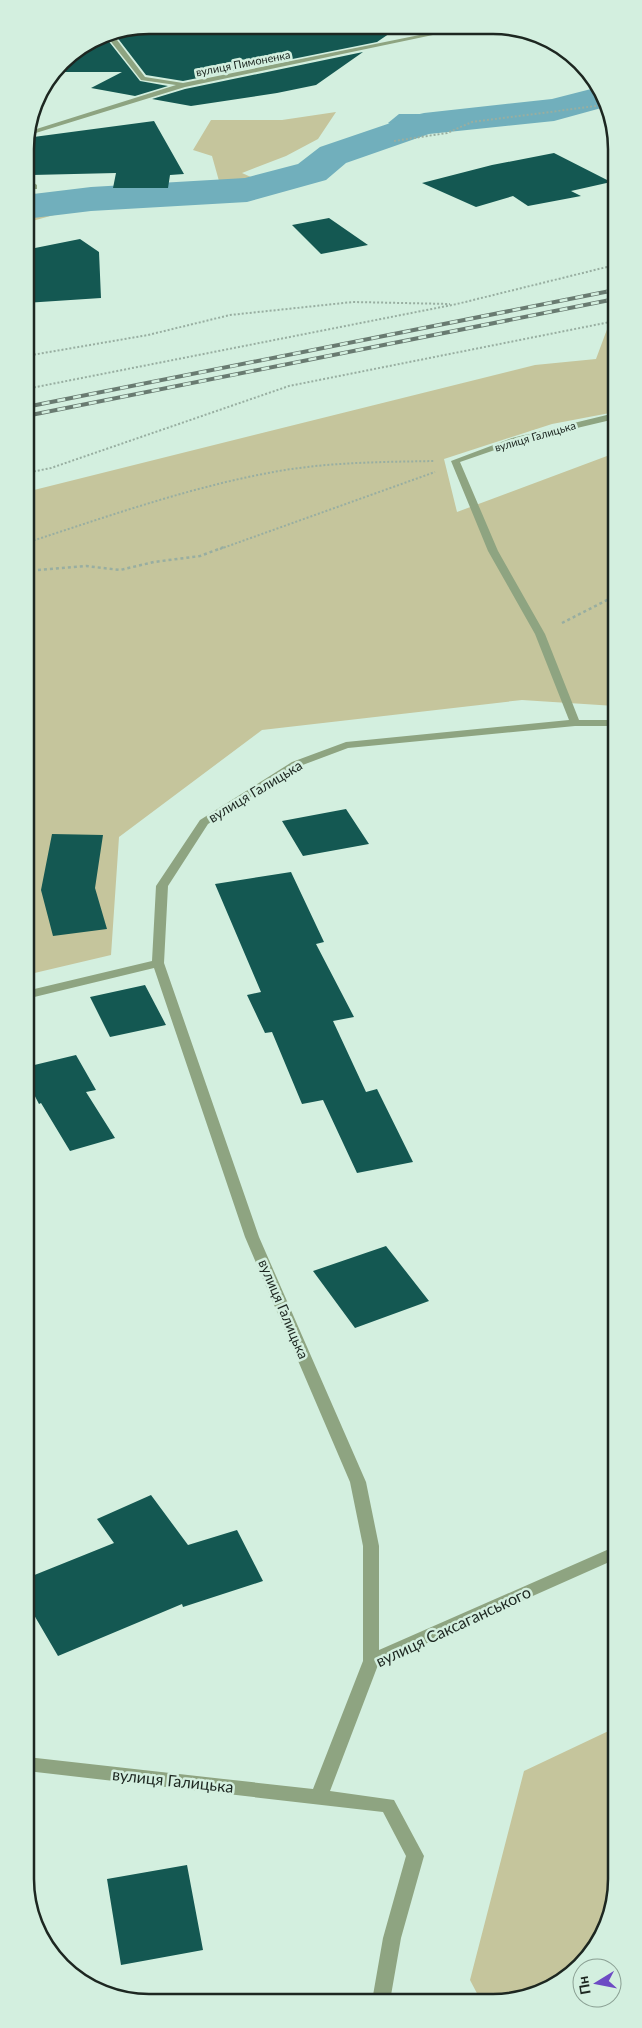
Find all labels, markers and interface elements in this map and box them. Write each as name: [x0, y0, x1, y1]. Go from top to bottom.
street label: вулиця Пимоненка: [195, 47, 291, 79]
street label: вулиця Галицька: [493, 418, 577, 454]
street label: вулиця Галицька: [205, 756, 305, 826]
street label: вулиця Галицька: [255, 1257, 313, 1361]
street label: вулиця Саксаганського: [373, 1582, 533, 1670]
street label: вулиця Галицька: [111, 1764, 235, 1796]
north arrow: [572, 1958, 622, 2008]
text: Пн: [574, 1975, 594, 1996]

